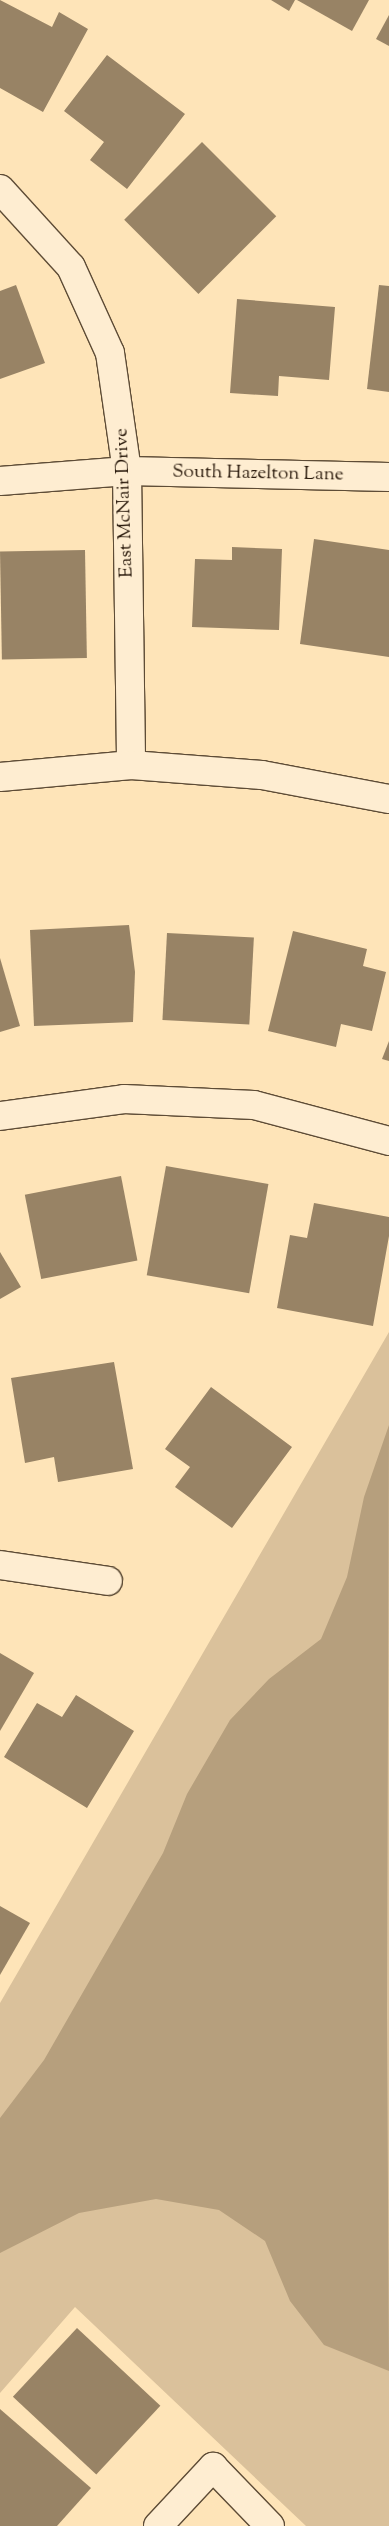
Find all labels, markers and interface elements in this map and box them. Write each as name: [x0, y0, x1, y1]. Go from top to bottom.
street label: East McNair Drive: [111, 428, 139, 578]
street label: South Hazelton Lane: [172, 461, 344, 487]

